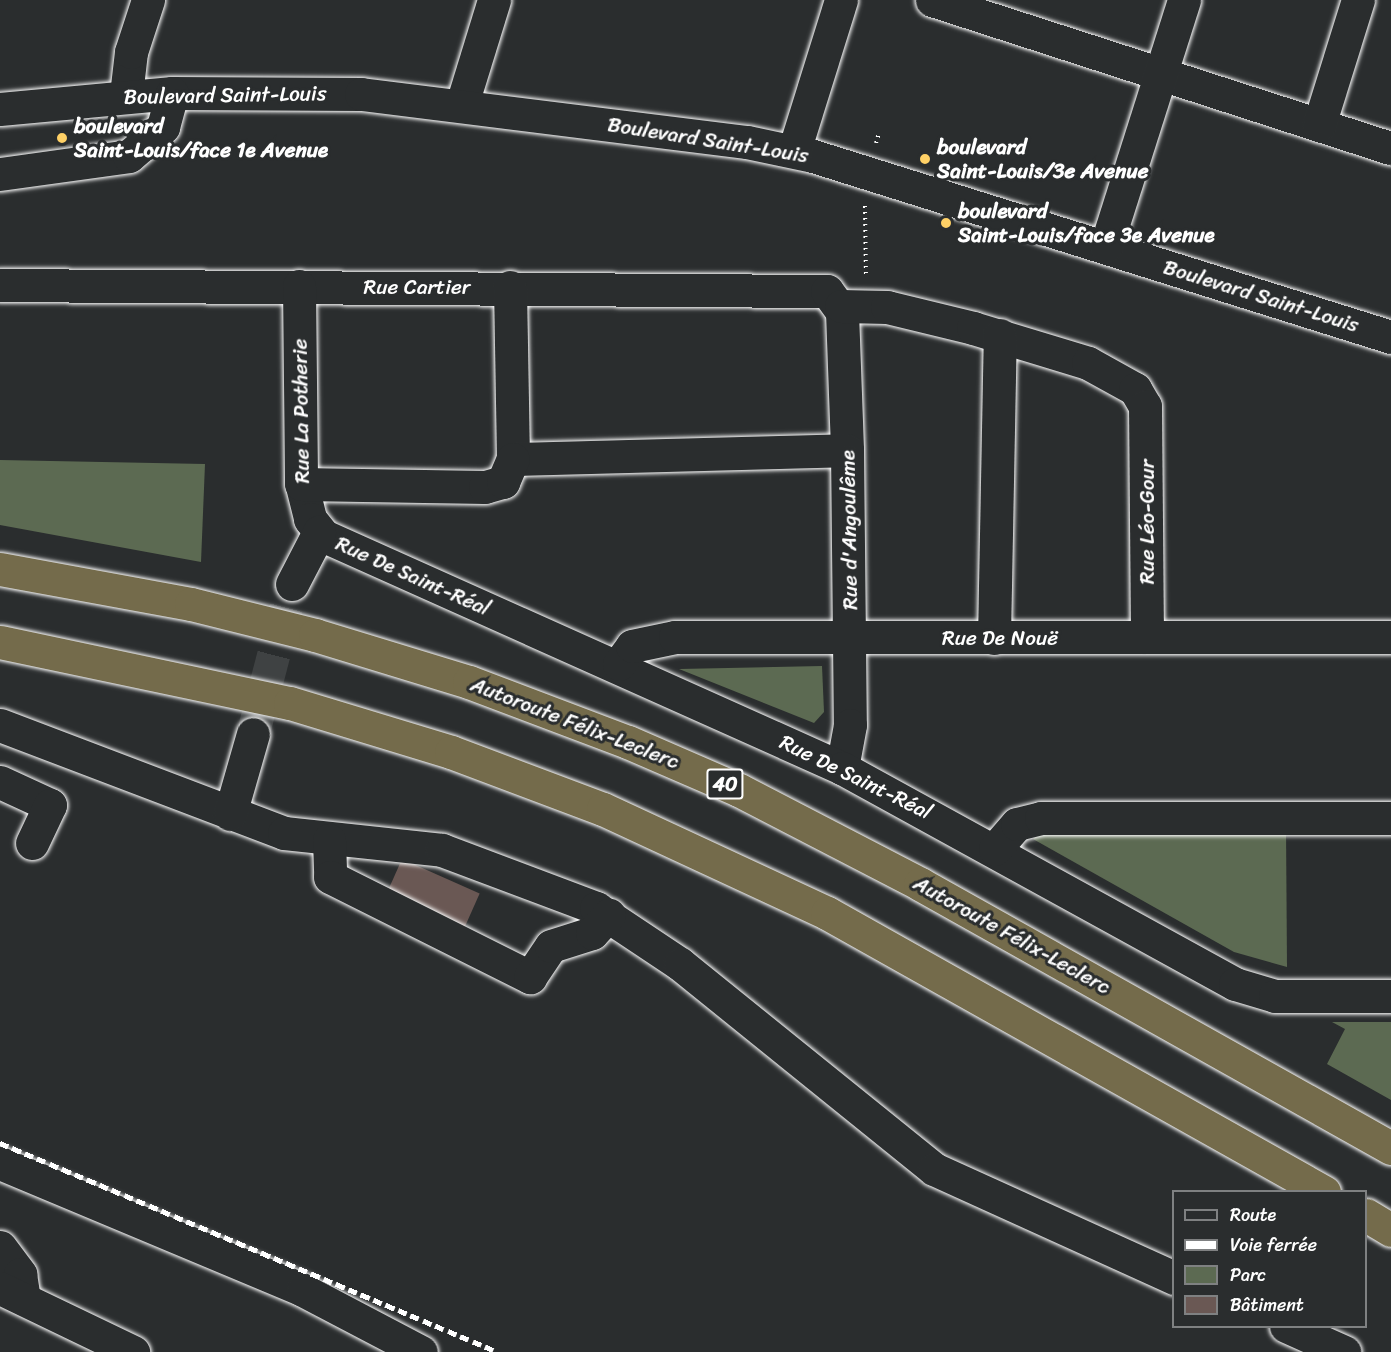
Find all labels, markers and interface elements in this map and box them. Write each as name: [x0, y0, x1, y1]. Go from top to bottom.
street label: Boulevard Saint-Louis: [124, 81, 326, 109]
street label: Boulevard Saint-Louis: [606, 112, 810, 168]
place label: boulevard Saint-Louis/face 1e Avenue: [74, 113, 329, 163]
marker: boulevard Saint-Louis/face 1e Avenue: [55, 131, 69, 145]
place label: boulevard Saint-Louis/3e Avenue: [937, 134, 1148, 184]
marker: boulevard Saint-Louis/3e Avenue: [918, 152, 932, 166]
place label: boulevard Saint-Louis/face 3e Avenue: [958, 198, 1215, 248]
marker: boulevard Saint-Louis/face 3e Avenue: [939, 216, 953, 230]
street label: Boulevard Saint-Louis: [1161, 254, 1361, 338]
street label: Rue Cartier: [364, 274, 470, 300]
street label: Rue La Potherie: [287, 338, 315, 484]
street label: Rue d'Angoulême: [835, 450, 863, 610]
street label: Rue Léo-Gour: [1134, 460, 1160, 584]
street label: Rue De Saint-Réal: [331, 530, 495, 622]
street label: Rue De Nouë: [942, 625, 1058, 651]
street label: Autoroute Félix-Leclerc: [468, 672, 682, 774]
street label: Rue De Saint-Réal: [775, 729, 937, 825]
road number: 40: [706, 767, 744, 801]
street label: Autoroute Félix-Leclerc: [909, 871, 1115, 999]
legend: [1172, 1190, 1367, 1328]
text: Route: [1230, 1199, 1276, 1231]
text: Voie ferrée: [1230, 1229, 1317, 1261]
text: Parc: [1230, 1259, 1266, 1291]
text: Bâtiment: [1230, 1289, 1304, 1321]

